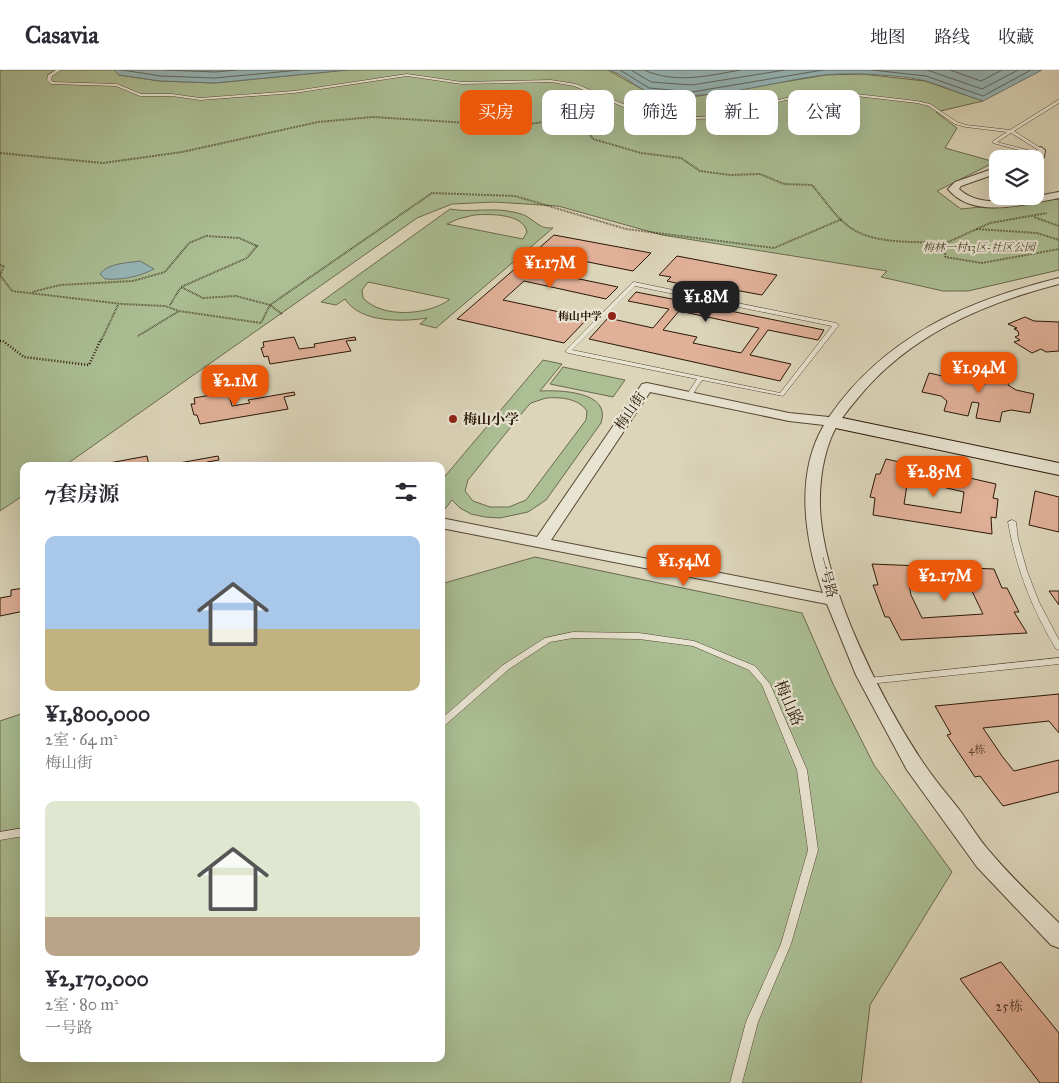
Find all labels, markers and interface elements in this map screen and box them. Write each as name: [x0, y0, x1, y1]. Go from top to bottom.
text: Casavia: [25, 20, 99, 50]
text: 地图: [870, 26, 906, 48]
text: 路线: [934, 26, 970, 48]
text: 收藏: [998, 26, 1034, 48]
chip: 买房: [460, 90, 532, 135]
chip: 租房: [542, 90, 614, 135]
chip: 筛选: [624, 90, 696, 135]
chip: 新上: [706, 90, 778, 135]
chip: 公寓: [788, 90, 860, 135]
map controls: [989, 150, 1044, 205]
button: layers: [989, 150, 1044, 205]
park label: 梅林一村13区-社区公园: [923, 241, 1037, 254]
pin: ¥1.17M: [509, 246, 591, 289]
text: ¥1.17M: [524, 253, 576, 272]
pin: ¥1.8M: [671, 280, 741, 323]
text: ¥1.8M: [683, 287, 729, 306]
place label: 梅山中学: [558, 310, 602, 323]
marker: 梅山中学: [606, 310, 618, 322]
pin: ¥1.94M: [938, 352, 1020, 394]
text: ¥1.94M: [952, 358, 1006, 377]
pin: ¥2.1M: [200, 364, 270, 407]
text: ¥2.1M: [213, 371, 257, 390]
street label: 梅山街: [611, 389, 649, 433]
place label: 梅山小学: [463, 411, 519, 428]
marker: 梅山小学: [447, 413, 459, 425]
pin: ¥2.85M: [893, 456, 975, 498]
text: ¥2.85M: [907, 462, 961, 481]
icon: filters: [392, 478, 420, 506]
text: 7套房源: [45, 481, 119, 507]
pin: ¥1.54M: [643, 544, 725, 587]
text: ¥1.54M: [658, 551, 710, 570]
street label: 一号路: [813, 555, 841, 599]
pin: ¥2.17M: [904, 560, 986, 602]
text: ¥2.17M: [918, 566, 972, 585]
icon: home: [188, 569, 278, 659]
street label: 梅山路: [771, 677, 807, 729]
text: ¥1,800,000: [45, 701, 150, 727]
text: 2室 · 64 m²: [45, 730, 118, 749]
house number: 4栋: [968, 743, 986, 756]
text: 梅山街: [45, 753, 93, 772]
icon: home: [188, 834, 278, 924]
text: ¥2,170,000: [45, 966, 149, 992]
text: 2室 · 80 m²: [45, 995, 119, 1014]
house number: 25栋: [995, 998, 1023, 1015]
text: 一号路: [45, 1018, 93, 1037]

